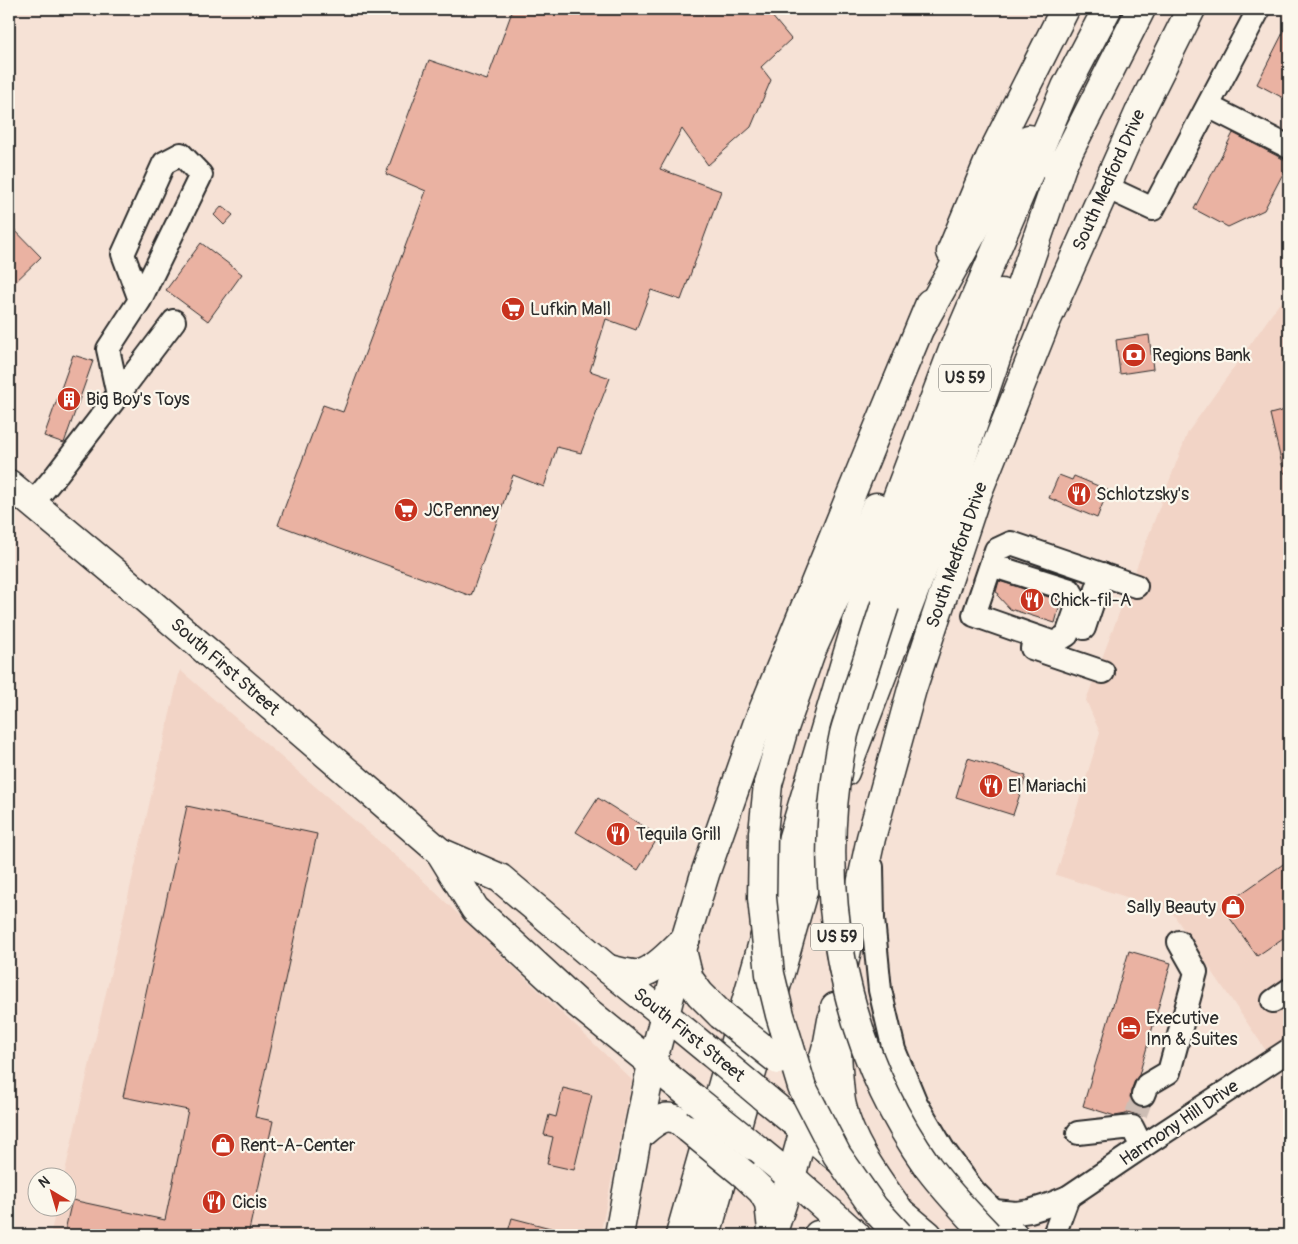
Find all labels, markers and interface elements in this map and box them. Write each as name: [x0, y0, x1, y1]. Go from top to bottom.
street label: South Medford Drive: [1067, 106, 1151, 254]
supermarket icon: Lufkin Mall: [500, 296, 526, 322]
place label: Lufkin Mall: [530, 298, 611, 321]
bank icon: Regions Bank: [1121, 342, 1147, 368]
place label: Regions Bank: [1152, 344, 1251, 367]
road number: US 59: [939, 364, 991, 392]
building icon: Big Boy's Toys: [56, 386, 82, 412]
place label: Big Boy's Toys: [86, 388, 190, 411]
street label: South Medford Drive: [921, 479, 993, 631]
restaurant icon: Schlotzsky's: [1066, 481, 1092, 507]
place label: Schlotzsky's: [1096, 483, 1189, 506]
supermarket icon: JCPenney: [393, 497, 419, 523]
place label: JCPenney: [424, 499, 499, 522]
restaurant icon: Chick-fil-A: [1019, 587, 1045, 613]
place label: Chick-fil-A: [1050, 589, 1132, 612]
street label: South First Street: [166, 613, 285, 721]
restaurant icon: El Mariachi: [978, 773, 1004, 799]
place label: El Mariachi: [1008, 775, 1086, 798]
restaurant icon: Tequila Grill: [605, 821, 631, 847]
place label: Tequila Grill: [636, 823, 721, 846]
shop icon: Sally Beauty: [1220, 894, 1246, 920]
place label: Sally Beauty: [1126, 896, 1216, 919]
road number: US 59: [811, 924, 863, 950]
street label: South First Street: [628, 983, 750, 1088]
place label: Executive Inn & Suites: [1146, 1007, 1237, 1051]
hotel icon: Executive Inn & Suites: [1116, 1015, 1142, 1041]
street label: Harmony Hill Drive: [1115, 1075, 1243, 1171]
shop icon: Rent-A-Center: [210, 1132, 236, 1158]
place label: Rent-A-Center: [240, 1134, 356, 1157]
north arrow: [28, 1166, 78, 1216]
text: N: [35, 1173, 53, 1192]
restaurant icon: Cicis: [201, 1189, 227, 1215]
place label: Cicis: [232, 1191, 267, 1214]

